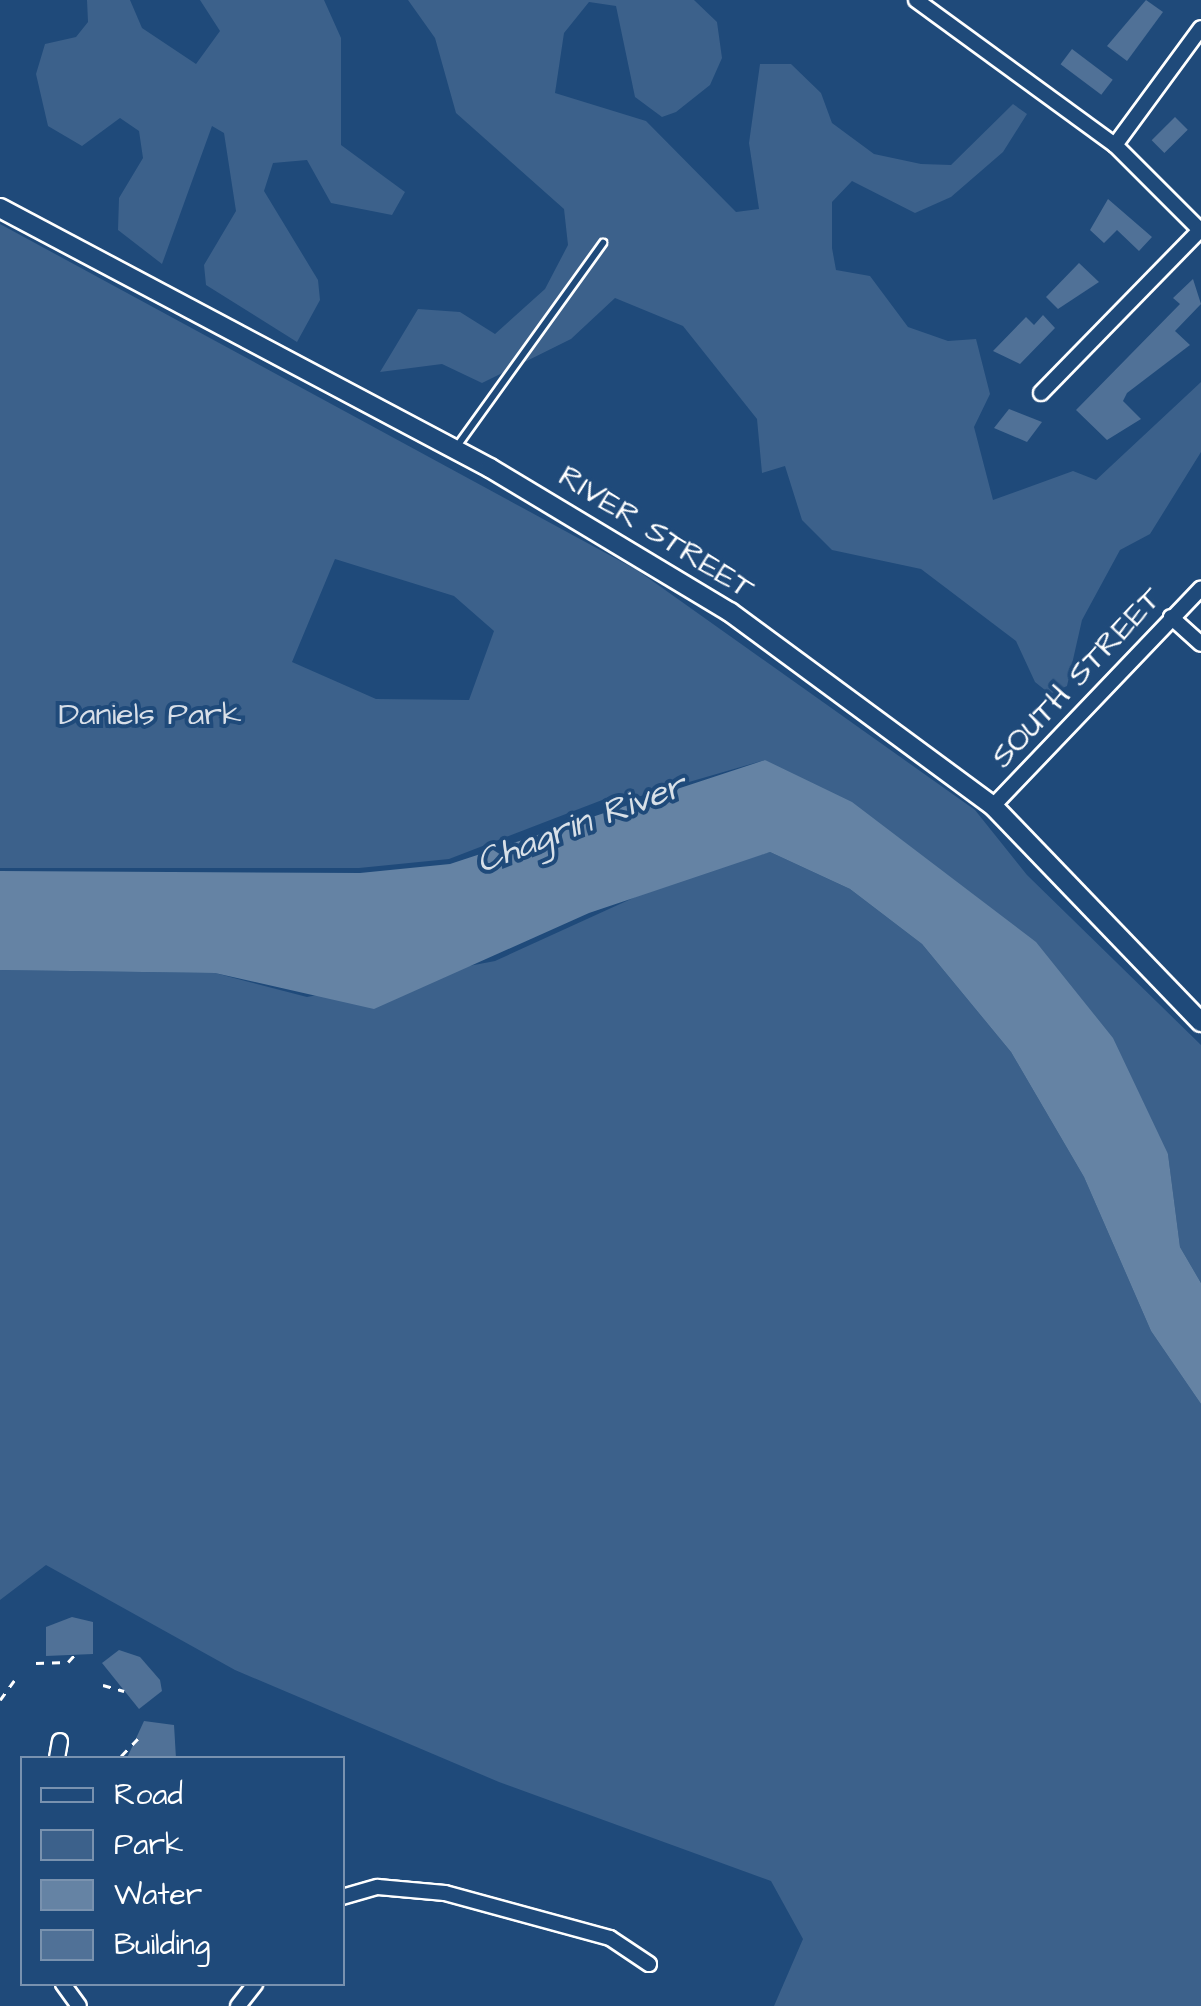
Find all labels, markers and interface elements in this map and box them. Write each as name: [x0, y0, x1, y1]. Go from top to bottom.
street label: RIVER STREET: [551, 458, 761, 608]
street label: SOUTH STREET: [983, 580, 1171, 776]
park label: Daniels Park: [58, 696, 242, 734]
water label: Chagrin River: [470, 765, 692, 883]
legend: [20, 1756, 345, 1986]
text: Road: [114, 1774, 183, 1816]
text: Park: [114, 1824, 183, 1866]
text: Water: [114, 1874, 202, 1916]
text: Building: [114, 1924, 210, 1966]

